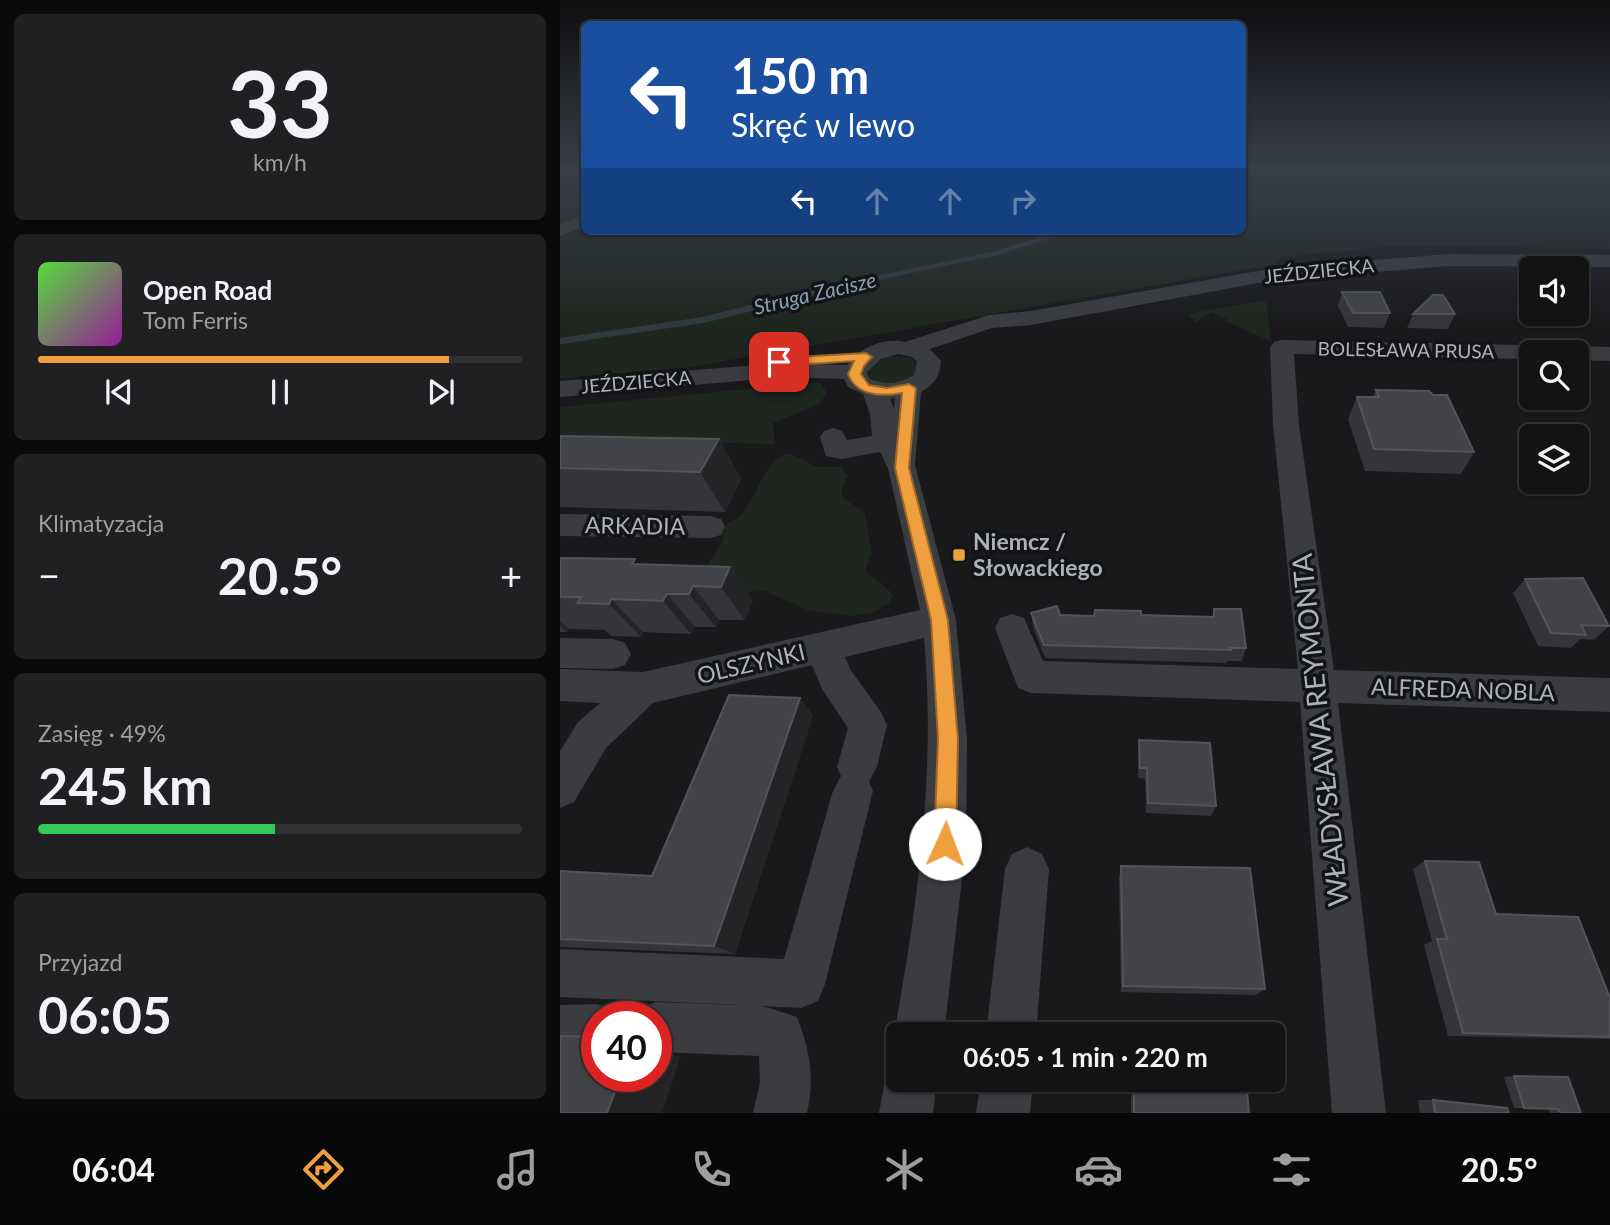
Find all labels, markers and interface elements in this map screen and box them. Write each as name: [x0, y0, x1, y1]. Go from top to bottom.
text: 150 m: [731, 46, 869, 104]
text: 33: [227, 48, 333, 157]
icon: left: [616, 49, 707, 140]
text: Skręć w lewo: [731, 105, 915, 144]
text: km/h: [253, 148, 307, 176]
icon: left: [785, 182, 823, 220]
icon: ahead: [858, 182, 896, 220]
icon: ahead: [931, 182, 969, 220]
icon: right: [1004, 182, 1042, 220]
street label: JEŹDZIECKA: [1263, 253, 1375, 288]
map controls: [1519, 256, 1589, 494]
button: sound: [1519, 256, 1589, 326]
water label: Struga Zacisze: [751, 266, 878, 319]
text: Open Road: [143, 274, 272, 306]
text: Tom Ferris: [143, 306, 248, 334]
pin: [749, 332, 809, 392]
street label: BOLESŁAWA PRUSA: [1317, 336, 1495, 363]
button: search: [1519, 340, 1589, 410]
icon: arrive: [760, 343, 798, 381]
street label: JEŹDZIECKA: [580, 365, 692, 398]
icon: previous: [100, 373, 138, 411]
icon: pause: [261, 373, 299, 411]
icon: next: [422, 373, 460, 411]
button: layers: [1519, 424, 1589, 494]
text: Klimatyzacja: [38, 509, 164, 537]
street label: ARKADIA: [585, 510, 686, 540]
place label: Niemcz / Słowackiego: [973, 527, 1103, 581]
text: 20.5°: [218, 544, 342, 606]
marker: Niemcz / Słowackiego: [951, 547, 967, 563]
text: −: [38, 552, 60, 598]
text: +: [500, 552, 522, 598]
street label: WŁADYSŁAWA REYMONTA: [1284, 552, 1354, 908]
street label: OLSZYNKI: [694, 637, 808, 689]
street label: ALFREDA NOBLA: [1371, 672, 1556, 706]
text: Zasięg · 49%: [38, 719, 166, 747]
text: 245 km: [38, 754, 212, 816]
position arrow: [908, 807, 982, 881]
text: Przyjazd: [38, 948, 122, 976]
text: 06:05: [38, 983, 172, 1045]
speed limit sign: 40: [581, 1001, 672, 1092]
text: 06:05 · 1 min · 220 m: [963, 1041, 1208, 1073]
icon: directions: [299, 1145, 348, 1194]
icon: music: [493, 1145, 542, 1194]
icon: phone: [687, 1145, 736, 1194]
icon: climate: [880, 1145, 929, 1194]
icon: car: [1074, 1145, 1123, 1194]
icon: filters: [1267, 1145, 1316, 1194]
text: 06:04: [72, 1150, 155, 1189]
text: 20.5°: [1461, 1150, 1538, 1189]

